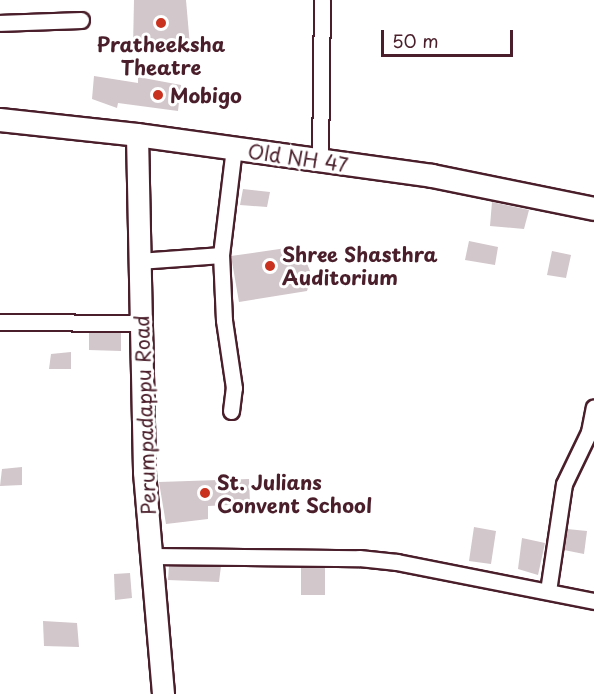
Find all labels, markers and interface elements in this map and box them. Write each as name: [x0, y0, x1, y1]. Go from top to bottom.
marker: Pratheeksha Theatre: [154, 16, 168, 30]
scale bar: [384, 18, 516, 56]
text: 50 m: [392, 27, 439, 54]
place label: Pratheeksha Theatre: [97, 33, 225, 80]
place label: Mobigo: [170, 83, 242, 107]
marker: Mobigo: [151, 88, 165, 102]
street label: Old NH 47: [246, 139, 350, 177]
place label: Shree Shasthra Auditorium: [282, 243, 439, 290]
marker: Shree Shasthra Auditorium: [263, 259, 277, 273]
street label: Perumpadappu Road: [130, 315, 160, 515]
place label: St. Julians Convent School: [217, 470, 372, 517]
marker: St. Julians Convent School: [198, 486, 212, 500]

